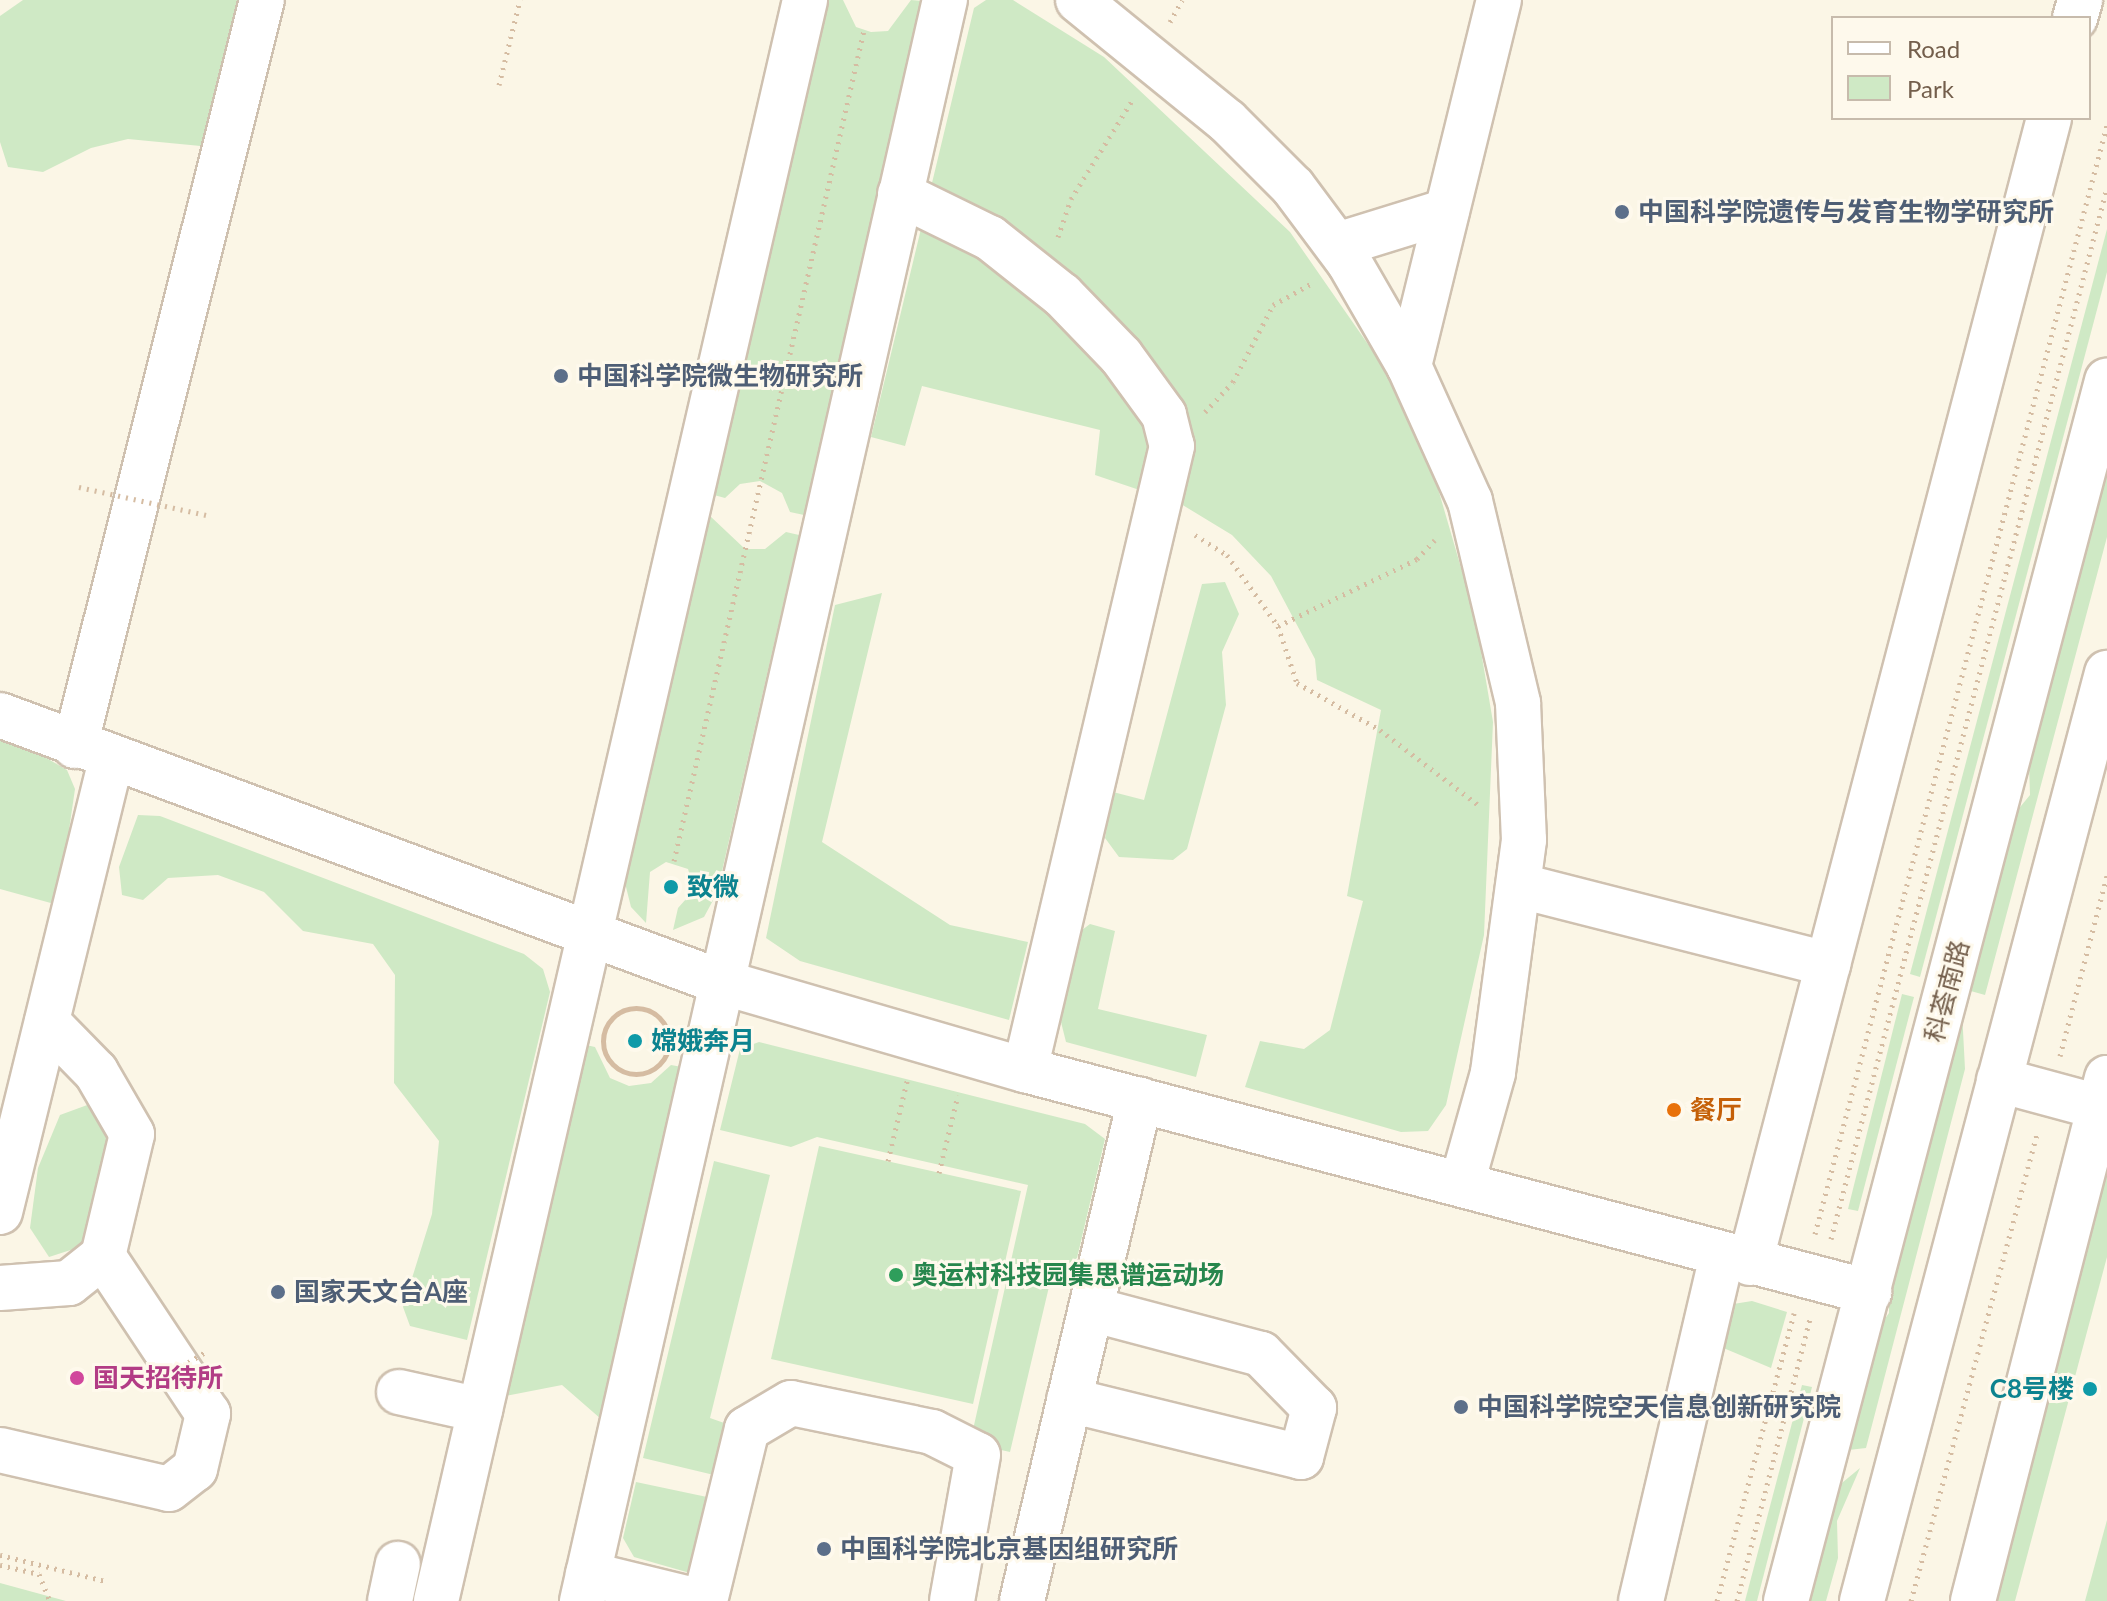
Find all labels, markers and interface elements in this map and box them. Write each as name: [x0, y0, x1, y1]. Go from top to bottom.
legend: [1831, 16, 2091, 120]
text: Road: [1907, 34, 1960, 63]
text: Park: [1907, 74, 1954, 103]
place label: 中国科学院遗传与发育生物学研究所: [1638, 196, 2054, 228]
marker: 中国科学院遗传与发育生物学研究所: [1613, 203, 1631, 221]
place label: 中国科学院微生物研究所: [577, 360, 863, 392]
marker: 中国科学院微生物研究所: [552, 367, 570, 385]
place label: 致微: [687, 871, 739, 903]
marker: 致微: [662, 878, 680, 896]
street label: 科荟南路: [1918, 937, 1976, 1045]
place label: 嫦娥奔月: [651, 1025, 755, 1057]
marker: 嫦娥奔月: [626, 1032, 644, 1050]
place label: 餐厅: [1690, 1094, 1742, 1126]
marker: 餐厅: [1665, 1101, 1683, 1119]
place label: 奥运村科技园集思谱运动场: [912, 1259, 1224, 1291]
marker: 奥运村科技园集思谱运动场: [887, 1266, 905, 1284]
place label: 国家天文台A座: [294, 1276, 468, 1308]
marker: 国家天文台A座: [269, 1283, 287, 1301]
place label: 国天招待所: [93, 1362, 223, 1394]
marker: 国天招待所: [68, 1369, 86, 1387]
place label: C8号楼: [1990, 1373, 2074, 1405]
marker: C8号楼: [2081, 1380, 2099, 1398]
place label: 中国科学院空天信息创新研究院: [1477, 1391, 1841, 1423]
marker: 中国科学院空天信息创新研究院: [1452, 1398, 1470, 1416]
place label: 中国科学院北京基因组研究所: [840, 1533, 1178, 1565]
marker: 中国科学院北京基因组研究所: [815, 1540, 833, 1558]

